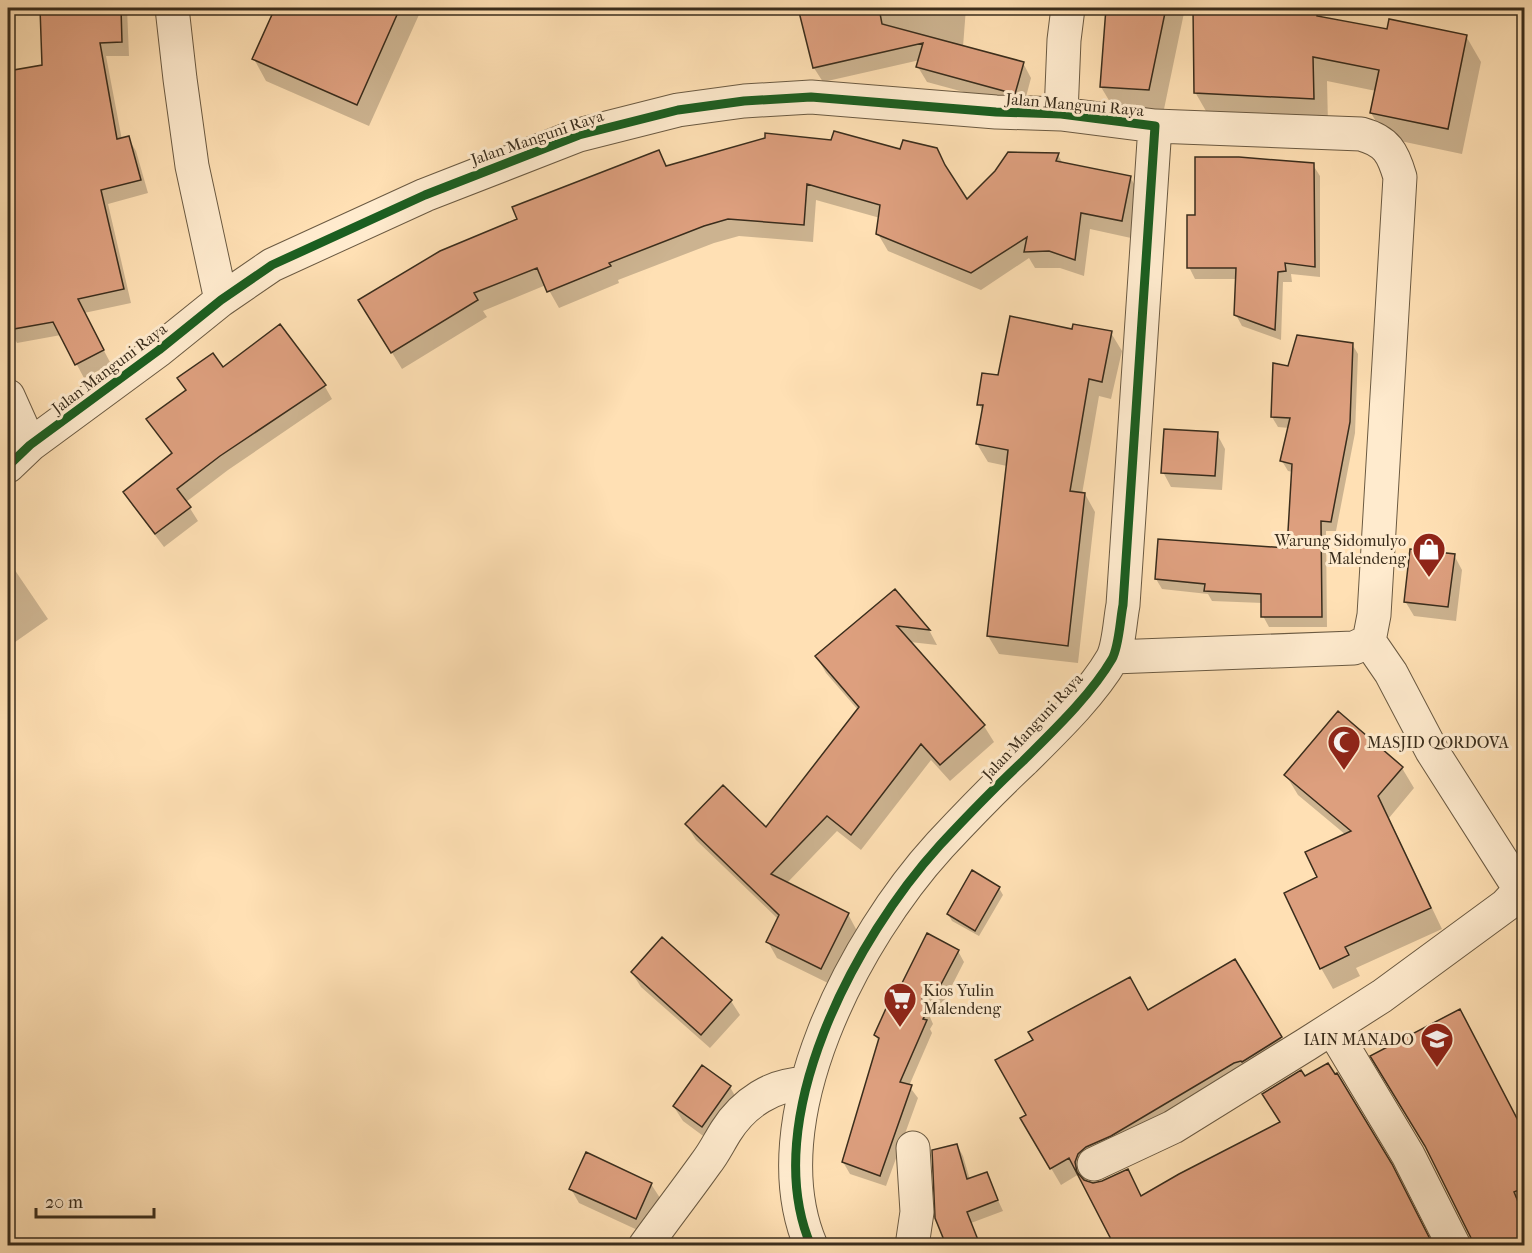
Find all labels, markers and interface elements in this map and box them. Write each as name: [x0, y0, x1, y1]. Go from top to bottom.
street label: Jalan Manguni Raya: [1003, 89, 1146, 120]
street label: Jalan Manguni Raya: [466, 106, 607, 170]
street label: Jalan Manguni Raya: [46, 319, 171, 419]
place label: Warung Sidomulyo Malendeng: [1274, 531, 1406, 568]
shop icon: Warung Sidomulyo Malendeng: [1411, 531, 1447, 578]
street label: Jalan Manguni Raya: [977, 669, 1087, 785]
mosque icon: MASJID QORDOVA: [1326, 724, 1362, 771]
place label: MASJID QORDOVA: [1367, 733, 1510, 752]
supermarket icon: Kios Yulin Malendeng: [882, 981, 918, 1028]
place label: Kios Yulin Malendeng: [923, 981, 1001, 1018]
school or university icon: IAIN MANADO: [1419, 1021, 1455, 1068]
place label: IAIN MANADO: [1303, 1030, 1414, 1049]
scale bar: [36, 1181, 154, 1219]
text: 20 m: [45, 1192, 83, 1213]

